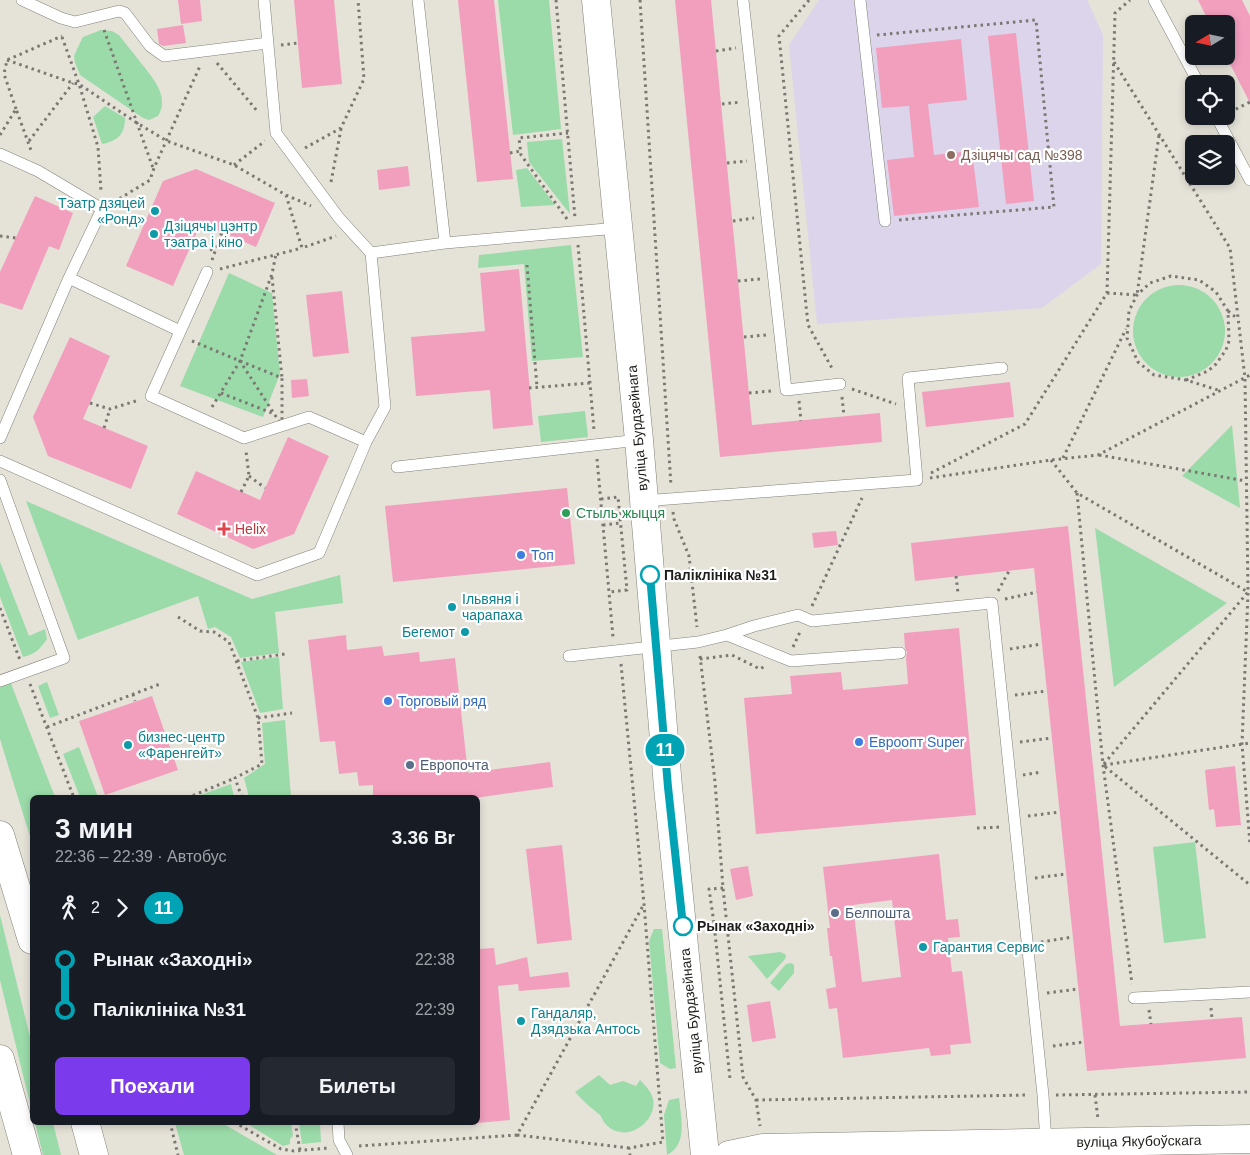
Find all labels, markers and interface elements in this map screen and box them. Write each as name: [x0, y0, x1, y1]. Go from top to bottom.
north arrow: [1185, 15, 1235, 65]
map controls: [1185, 15, 1235, 185]
button: locate: [1185, 75, 1235, 125]
button: layers: [1185, 135, 1235, 185]
place label: Дзіцячы сад №398: [961, 147, 1083, 163]
marker: Дзіцячы сад №398: [945, 149, 957, 161]
place label: Тэатр дзяцей «Ронд»: [58, 195, 145, 227]
marker: Тэатр дзяцей «Ронд»: [149, 205, 161, 217]
place label: Дзіцячы цэнтр тэатра і кіно: [164, 218, 258, 250]
marker: Дзіцячы цэнтр тэатра і кіно: [148, 228, 160, 240]
street label: вуліца Бурдзейнага: [624, 364, 650, 492]
place label: Стыль жыцця: [576, 505, 665, 521]
marker: Стыль жыцця: [560, 507, 572, 519]
place label: Helix: [235, 521, 266, 537]
marker: Helix: [217, 522, 231, 536]
place label: Топ: [531, 547, 554, 563]
marker: Топ: [515, 549, 527, 561]
marker: Паліклініка №31: [640, 565, 660, 585]
place label: Паліклініка №31: [664, 567, 777, 583]
place label: Ільвяня і чарапаха: [462, 591, 523, 623]
marker: Ільвяня і чарапаха: [446, 601, 458, 613]
place label: Бегемот: [402, 624, 456, 640]
marker: Бегемот: [459, 626, 471, 638]
place label: Торговый ряд: [398, 693, 486, 709]
marker: Торговый ряд: [382, 695, 394, 707]
place label: бизнес-центр «Фаренгейт»: [138, 729, 225, 761]
line badge: 11: [642, 734, 688, 766]
place label: Евроопт Super: [869, 734, 965, 750]
marker: Евроопт Super: [853, 736, 865, 748]
marker: бизнес-центр «Фаренгейт»: [122, 739, 134, 751]
text: 11: [655, 740, 675, 760]
place label: Европочта: [420, 757, 489, 773]
marker: Европочта: [404, 759, 416, 771]
text: 3 мин: [55, 813, 133, 844]
text: 3.36 Br: [392, 827, 455, 848]
text: 22:36 – 22:39 · Автобус: [55, 848, 227, 865]
icon: walk: [55, 894, 83, 922]
icon: forward: [108, 894, 136, 922]
text: 11: [154, 898, 173, 918]
text: 2: [91, 899, 100, 916]
place label: Белпошта: [845, 905, 911, 921]
marker: Белпошта: [829, 907, 841, 919]
marker: Рынак «Заходні»: [673, 916, 693, 936]
place label: Рынак «Заходні»: [697, 918, 815, 934]
place label: Гарантия Сервис: [933, 939, 1045, 955]
marker: Гарантия Сервис: [917, 941, 929, 953]
street label: вуліца Бурдзейнага: [676, 947, 706, 1075]
text: Рынак «Заходні»: [93, 949, 253, 970]
text: 22:38: [415, 951, 455, 968]
text: Паліклініка №31: [93, 999, 246, 1020]
text: 22:39: [415, 1001, 455, 1018]
place label: Гандаляр, Дзядзька Антось: [531, 1005, 640, 1037]
marker: Гандаляр, Дзядзька Антось: [515, 1015, 527, 1027]
button: Поехали: [55, 1057, 250, 1115]
button: Билеты: [260, 1057, 455, 1115]
street label: вуліца Якубоўскага: [1076, 1132, 1202, 1150]

